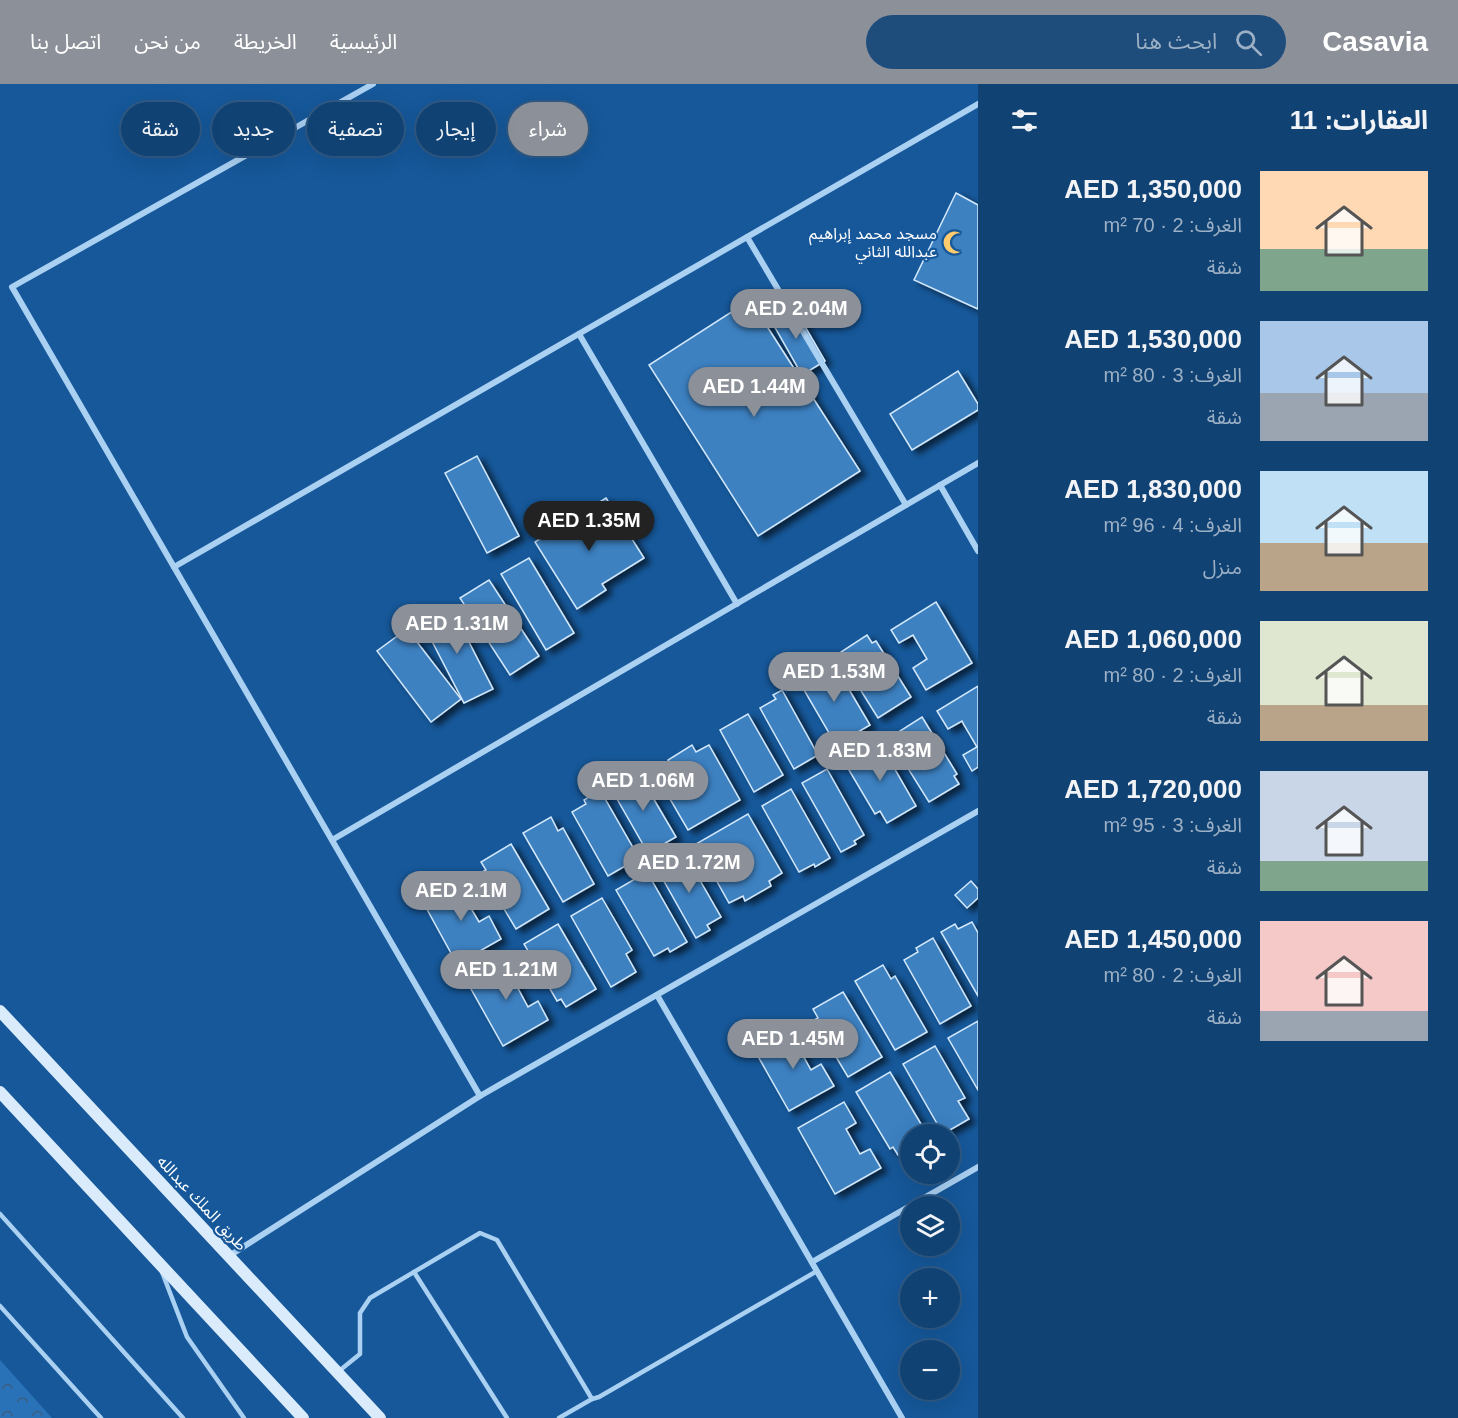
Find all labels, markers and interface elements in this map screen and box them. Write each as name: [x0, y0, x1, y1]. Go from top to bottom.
search box: [866, 15, 1286, 69]
icon: search: [1232, 26, 1265, 59]
text: Casavia: [1322, 26, 1428, 57]
text: ابحث هنا: [1135, 29, 1217, 54]
text: اتصل بنا: [30, 30, 101, 53]
text: من نحن: [134, 30, 201, 53]
text: الخريطة: [234, 30, 297, 53]
text: الرئيسية: [330, 30, 397, 53]
chip: شقة: [121, 102, 200, 156]
chip: جديد: [212, 102, 295, 156]
chip: تصفية: [307, 102, 404, 156]
chip: إيجار: [416, 102, 496, 156]
chip: شراء: [508, 102, 588, 156]
icon: filters: [1008, 104, 1041, 137]
text: العقارات: 11: [1290, 105, 1428, 135]
text: AED 1,350,000: [1064, 174, 1242, 204]
icon: home: [1308, 195, 1380, 267]
text: الغرف: 2 · 70 m²: [1103, 214, 1242, 236]
place label: مسجد محمد إبراهيم عبدالله الثاني: [809, 225, 937, 263]
mosque icon: مسجد محمد إبراهيم عبدالله الثاني: [942, 229, 968, 255]
text: شقة: [1207, 256, 1242, 278]
pin: AED 2.04M: [727, 289, 865, 340]
text: AED 2.04M: [744, 297, 848, 319]
text: AED 1,530,000: [1064, 324, 1242, 354]
icon: home: [1308, 345, 1380, 417]
text: الغرف: 3 · 80 m²: [1103, 364, 1242, 386]
pin: AED 1.44M: [685, 367, 823, 418]
text: AED 1.44M: [702, 375, 806, 397]
text: شقة: [1207, 406, 1242, 428]
text: AED 1,830,000: [1064, 474, 1242, 504]
icon: home: [1308, 495, 1380, 567]
pin: AED 1.35M: [520, 501, 658, 552]
text: AED 1.35M: [537, 509, 641, 531]
text: الغرف: 4 · 96 m²: [1103, 514, 1242, 536]
text: منزل: [1203, 556, 1242, 578]
pin: AED 1.31M: [388, 604, 526, 655]
text: AED 1.31M: [405, 612, 509, 634]
text: AED 1,060,000: [1064, 624, 1242, 654]
icon: home: [1308, 645, 1380, 717]
pin: AED 1.53M: [765, 652, 903, 703]
text: AED 1.53M: [782, 660, 886, 682]
text: الغرف: 2 · 80 m²: [1103, 664, 1242, 686]
text: شقة: [1207, 706, 1242, 728]
pin: AED 1.83M: [811, 731, 949, 782]
text: AED 1.83M: [828, 739, 932, 761]
pin: AED 1.06M: [574, 761, 712, 812]
text: AED 1.06M: [591, 769, 695, 791]
text: AED 1,720,000: [1064, 774, 1242, 804]
icon: home: [1308, 795, 1380, 867]
text: الغرف: 3 · 95 m²: [1103, 814, 1242, 836]
pin: AED 1.72M: [620, 843, 758, 894]
text: AED 1.72M: [637, 851, 741, 873]
text: شقة: [1207, 856, 1242, 878]
pin: AED 2.1M: [399, 871, 523, 922]
text: AED 2.1M: [415, 879, 507, 901]
text: AED 1,450,000: [1064, 924, 1242, 954]
icon: home: [1308, 945, 1380, 1017]
pin: AED 1.21M: [437, 950, 575, 1001]
text: AED 1.21M: [454, 958, 558, 980]
text: الغرف: 2 · 80 m²: [1103, 964, 1242, 986]
text: شقة: [1207, 1006, 1242, 1028]
pin: AED 1.45M: [724, 1019, 862, 1070]
text: AED 1.45M: [741, 1027, 845, 1049]
map controls: [900, 1124, 960, 1400]
button: locate: [900, 1124, 960, 1184]
street label: طريق الملك عبدالله: [152, 1152, 250, 1255]
button: layers: [900, 1196, 960, 1256]
button: +: [900, 1268, 960, 1328]
button: −: [900, 1340, 960, 1400]

